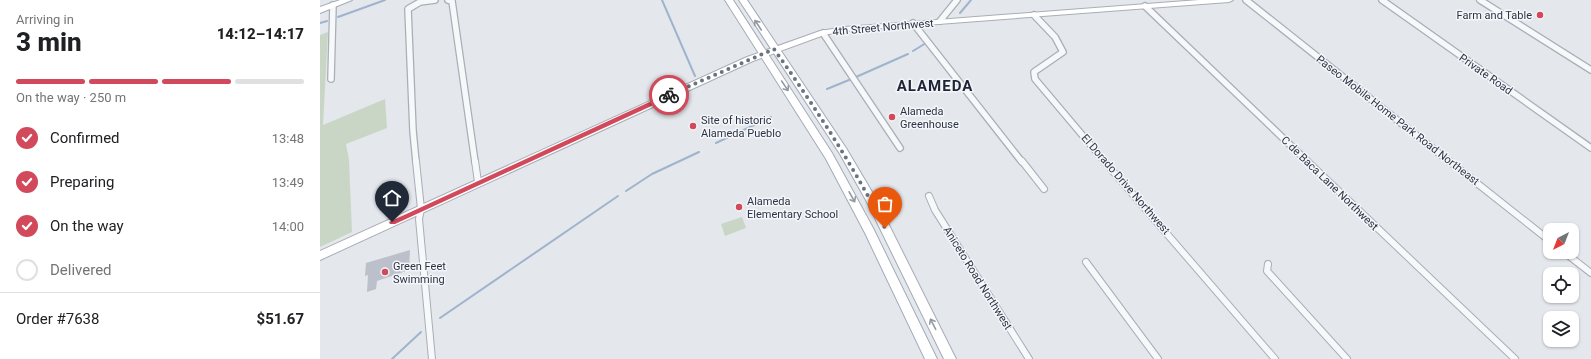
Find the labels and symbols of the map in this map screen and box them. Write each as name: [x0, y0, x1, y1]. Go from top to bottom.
place label: Farm and Table: [1457, 9, 1532, 22]
marker: Farm and Table: [1535, 10, 1545, 20]
street label: 4th Street Northwest: [832, 17, 935, 38]
one-way arrow: [754, 19, 763, 30]
street label: Private Road: [1457, 51, 1515, 98]
street label: Paseo Mobile Home Park Road Northeast: [1314, 53, 1482, 188]
courier: [649, 75, 689, 115]
district label: ALAMEDA: [897, 77, 973, 95]
one-way arrow: [781, 80, 789, 91]
place label: Alameda Greenhouse: [900, 105, 959, 131]
marker: Alameda Greenhouse: [887, 112, 897, 122]
place label: Site of historic Alameda Pueblo: [701, 114, 781, 140]
marker: Site of historic Alameda Pueblo: [688, 121, 698, 131]
street label: El Dorado Drive Northwest: [1079, 132, 1173, 237]
street label: C de Baca Lane Northwest: [1279, 134, 1381, 233]
pin: [375, 181, 409, 222]
pin: [868, 187, 902, 228]
one-way arrow: [849, 191, 857, 203]
place label: Alameda Elementary School: [747, 195, 838, 221]
marker: Alameda Elementary School: [734, 202, 744, 212]
north arrow: [1543, 223, 1579, 259]
street label: Aniceto Road Northwest: [940, 224, 1015, 333]
place label: Green Feet Swimming: [393, 260, 446, 286]
marker: Green Feet Swimming: [380, 267, 390, 277]
one-way arrow: [929, 318, 936, 330]

